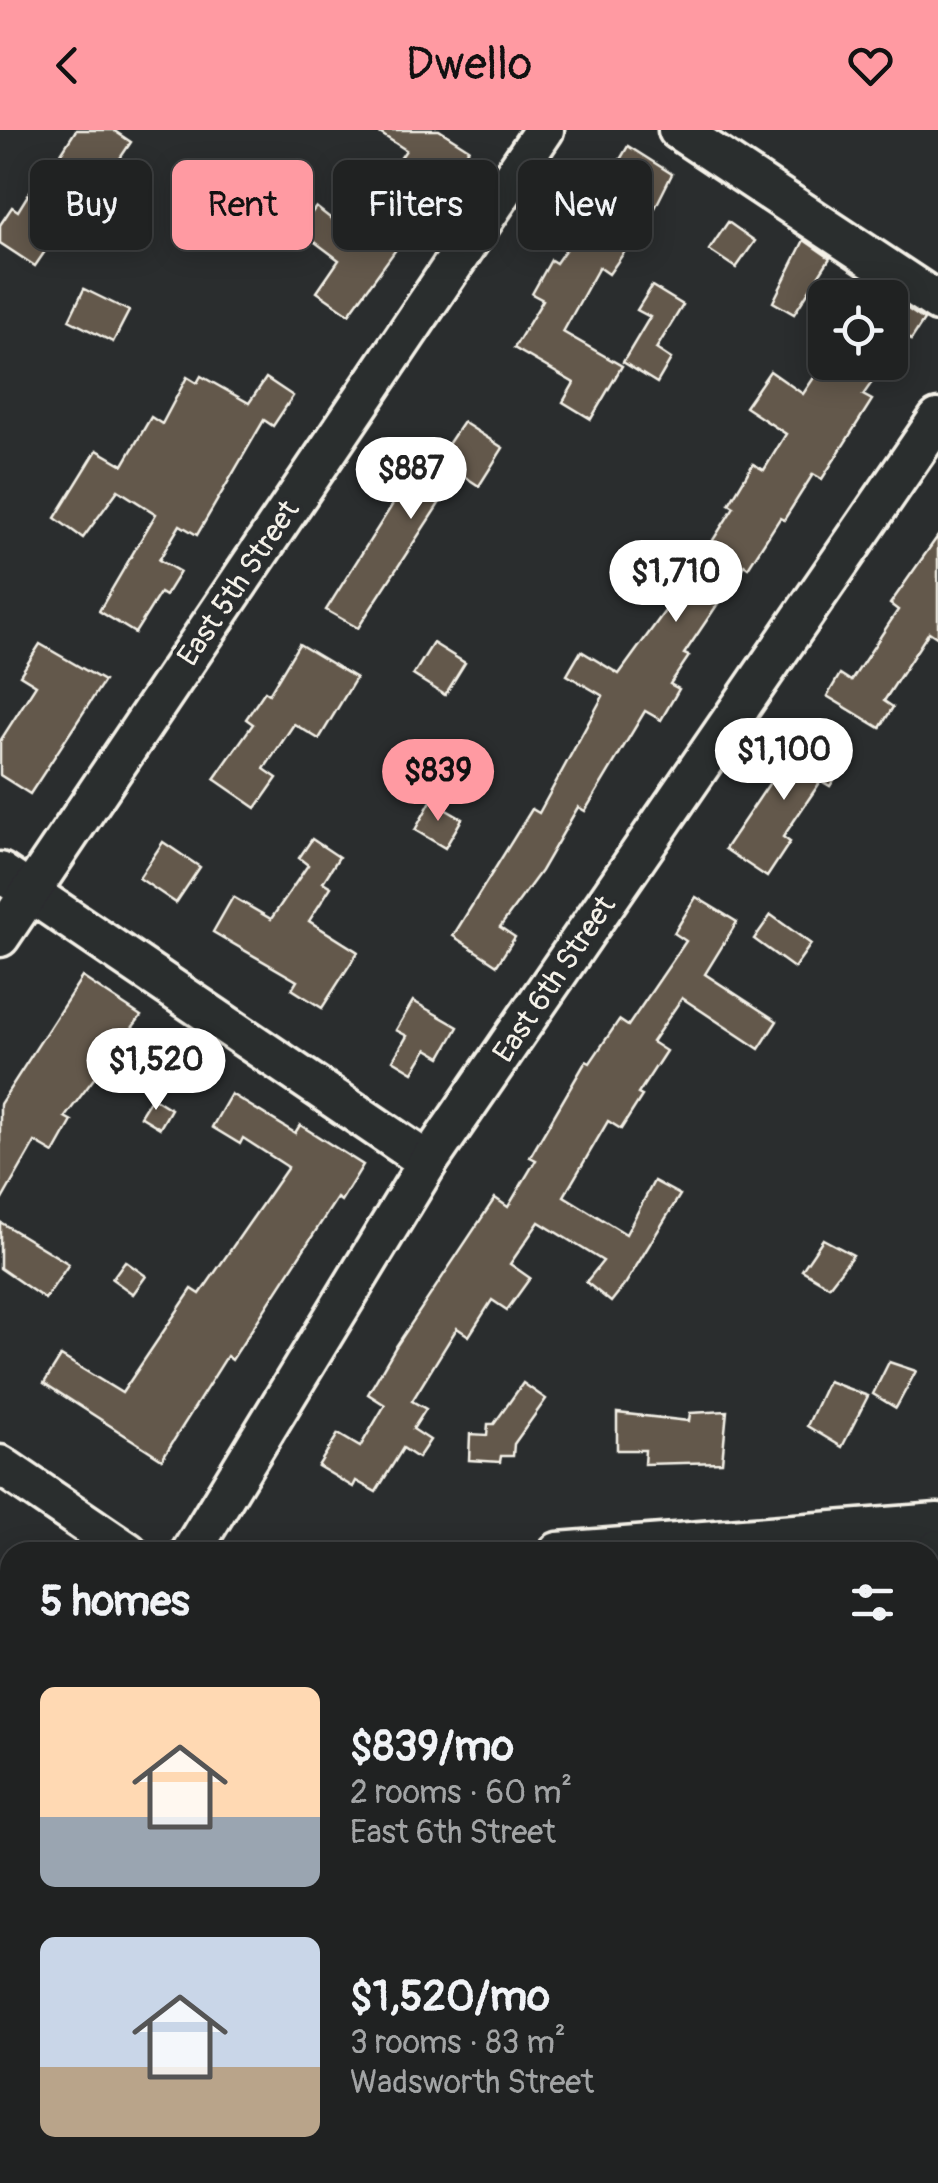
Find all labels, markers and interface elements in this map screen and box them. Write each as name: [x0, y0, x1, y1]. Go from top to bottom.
text: Dwello: [406, 37, 532, 93]
icon: back: [40, 38, 95, 93]
icon: heart: [843, 38, 898, 93]
chip: Buy: [30, 160, 152, 250]
chip: Rent: [172, 160, 313, 250]
chip: Filters: [333, 160, 498, 250]
chip: New: [518, 160, 652, 250]
map controls: [808, 280, 908, 380]
button: locate: [808, 280, 908, 380]
pin: $887: [352, 437, 470, 522]
text: $887: [378, 449, 444, 489]
street label: East 5th Street: [169, 493, 308, 673]
pin: $1,710: [595, 540, 757, 625]
text: $1,710: [631, 552, 721, 592]
pin: $1,100: [703, 718, 865, 803]
text: $1,100: [737, 730, 831, 770]
pin: $839: [379, 739, 497, 824]
text: $839: [404, 751, 472, 791]
street label: East 6th Street: [485, 888, 624, 1070]
pin: $1,520: [75, 1028, 237, 1113]
text: $1,520: [108, 1040, 204, 1080]
icon: filters: [845, 1575, 900, 1630]
text: 5 homes: [40, 1576, 190, 1628]
text: $839/mo: [350, 1721, 514, 1773]
icon: home: [120, 1727, 240, 1847]
text: 2 rooms · 60 m²: [350, 1773, 572, 1813]
text: East 6th Street: [350, 1813, 556, 1853]
text: $1,520/mo: [350, 1971, 550, 2023]
icon: home: [120, 1977, 240, 2097]
text: 3 rooms · 83 m²: [350, 2023, 566, 2063]
text: Wadsworth Street: [350, 2063, 594, 2103]

